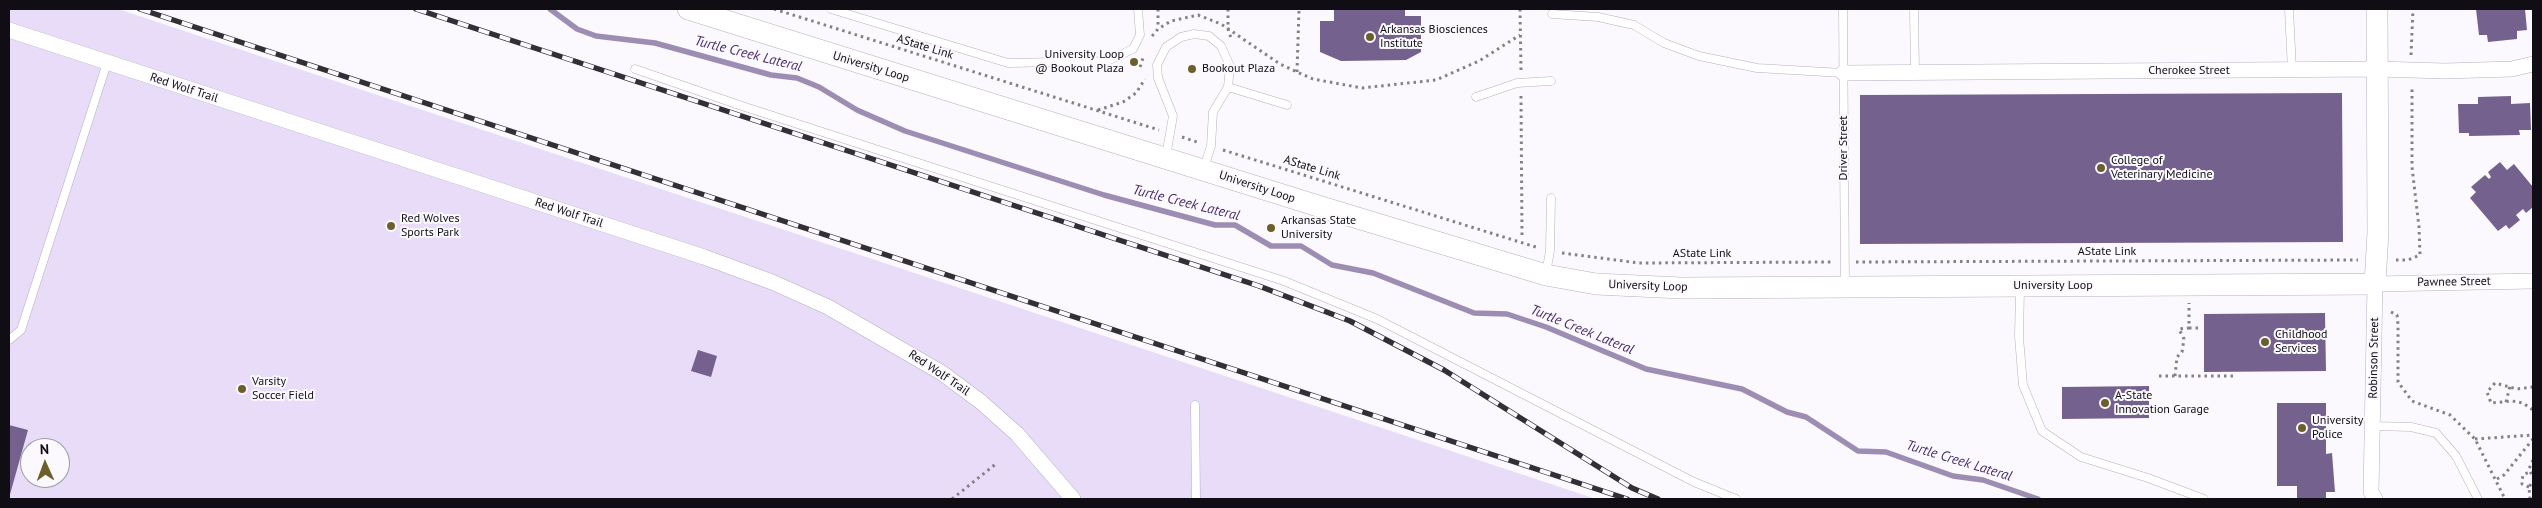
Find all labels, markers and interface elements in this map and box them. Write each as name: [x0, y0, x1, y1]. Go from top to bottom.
place label: Arkansas Biosciences Institute: [1380, 23, 1488, 51]
marker: Arkansas Biosciences Institute: [1364, 31, 1376, 43]
street label: AState Link: [895, 32, 955, 62]
water label: Turtle Creek Lateral: [693, 33, 803, 75]
place label: University Loop @ Bookout Plaza: [1035, 48, 1124, 76]
street label: University Loop: [831, 49, 911, 85]
marker: University Loop @ Bookout Plaza: [1128, 56, 1140, 68]
place label: Bookout Plaza: [1202, 62, 1275, 76]
marker: Bookout Plaza: [1186, 63, 1198, 75]
street label: Cherokee Street: [2148, 64, 2230, 78]
street label: Red Wolf Trail: [148, 70, 220, 106]
street label: Driver Street: [1837, 116, 1851, 180]
street label: AState Link: [1282, 153, 1342, 183]
place label: College of Veterinary Medicine: [2111, 154, 2212, 182]
marker: College of Veterinary Medicine: [2095, 162, 2107, 174]
street label: University Loop: [1217, 168, 1297, 206]
water label: Turtle Creek Lateral: [1131, 182, 1241, 224]
street label: Red Wolf Trail: [533, 195, 605, 231]
place label: Red Wolves Sports Park: [401, 212, 459, 240]
place label: Arkansas State University: [1281, 214, 1356, 242]
marker: Red Wolves Sports Park: [385, 220, 397, 232]
marker: Arkansas State University: [1265, 222, 1277, 234]
street label: AState Link: [2078, 245, 2136, 259]
street label: AState Link: [1673, 247, 1731, 261]
street label: Pawnee Street: [2417, 274, 2491, 290]
street label: University Loop: [1608, 277, 1688, 295]
street label: University Loop: [2013, 279, 2093, 293]
water label: Turtle Creek Lateral: [1528, 302, 1636, 358]
street label: Robinson Street: [2366, 317, 2382, 399]
place label: Childhood Services: [2275, 328, 2327, 356]
marker: Childhood Services: [2259, 336, 2271, 348]
street label: Red Wolf Trail: [906, 347, 972, 399]
place label: Varsity Soccer Field: [252, 375, 314, 403]
marker: Varsity Soccer Field: [236, 383, 248, 395]
place label: A-State Innovation Garage: [2115, 389, 2209, 417]
marker: A-State Innovation Garage: [2099, 397, 2111, 409]
place label: University Police: [2312, 414, 2363, 442]
marker: University Police: [2296, 422, 2308, 434]
water label: Turtle Creek Lateral: [1904, 437, 2014, 485]
north arrow: [20, 438, 70, 488]
text: N: [40, 440, 49, 458]

